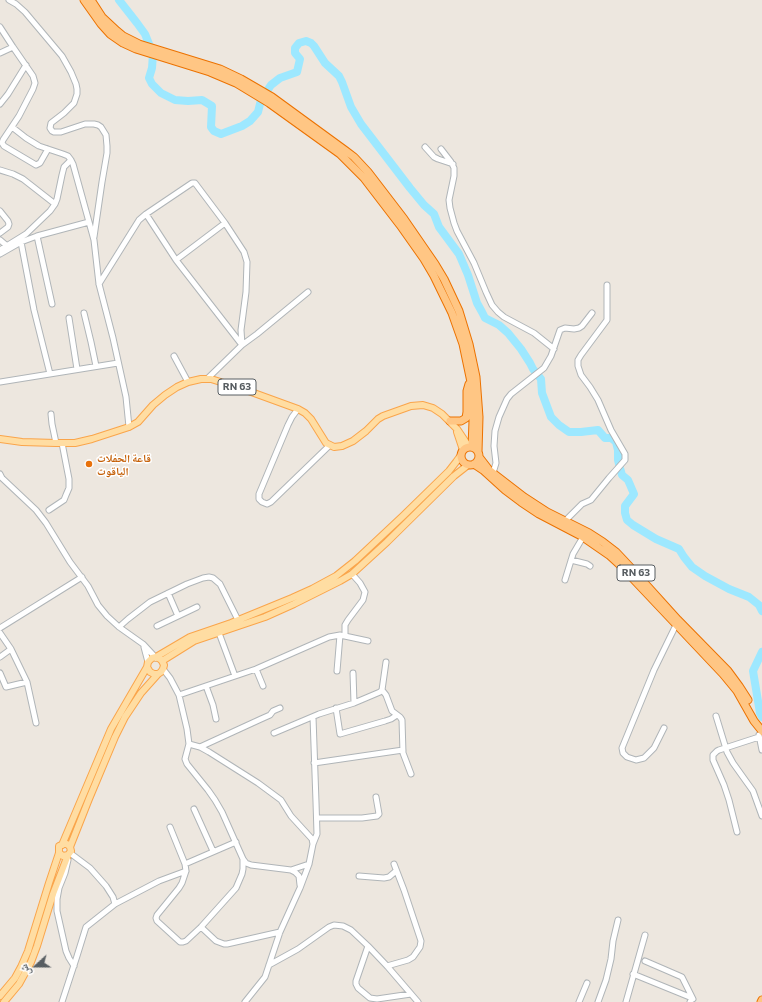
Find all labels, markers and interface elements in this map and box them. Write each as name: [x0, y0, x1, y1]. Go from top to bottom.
road number: RN 63: [218, 379, 256, 395]
place label: قاعة الحفلات الياقوت: [97, 451, 151, 477]
marker: قاعة الحفلات الياقوت: [84, 459, 94, 469]
road number: RN 63: [617, 565, 655, 581]
north arrow: [16, 946, 56, 986]
text: ش: [16, 963, 32, 978]

